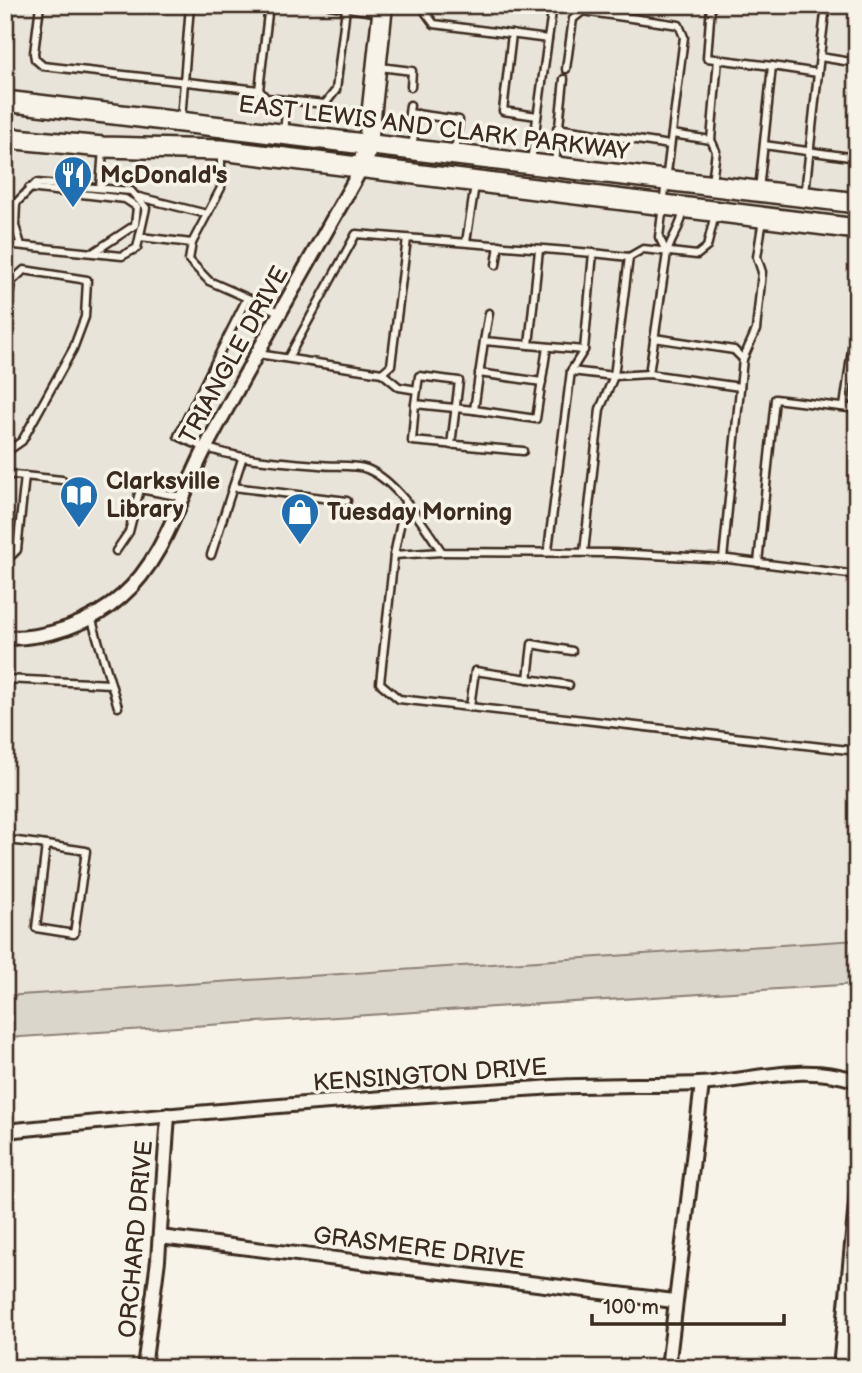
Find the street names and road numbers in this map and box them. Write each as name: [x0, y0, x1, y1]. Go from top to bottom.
street label: EAST LEWIS AND CLARK PARKWAY: [237, 90, 632, 167]
street label: TRIANGLE DRIVE: [173, 261, 295, 449]
street label: KENSINGTON DRIVE: [312, 1052, 548, 1098]
street label: ORCHARD DRIVE: [113, 1139, 159, 1339]
street label: GRASMERE DRIVE: [312, 1221, 526, 1275]

